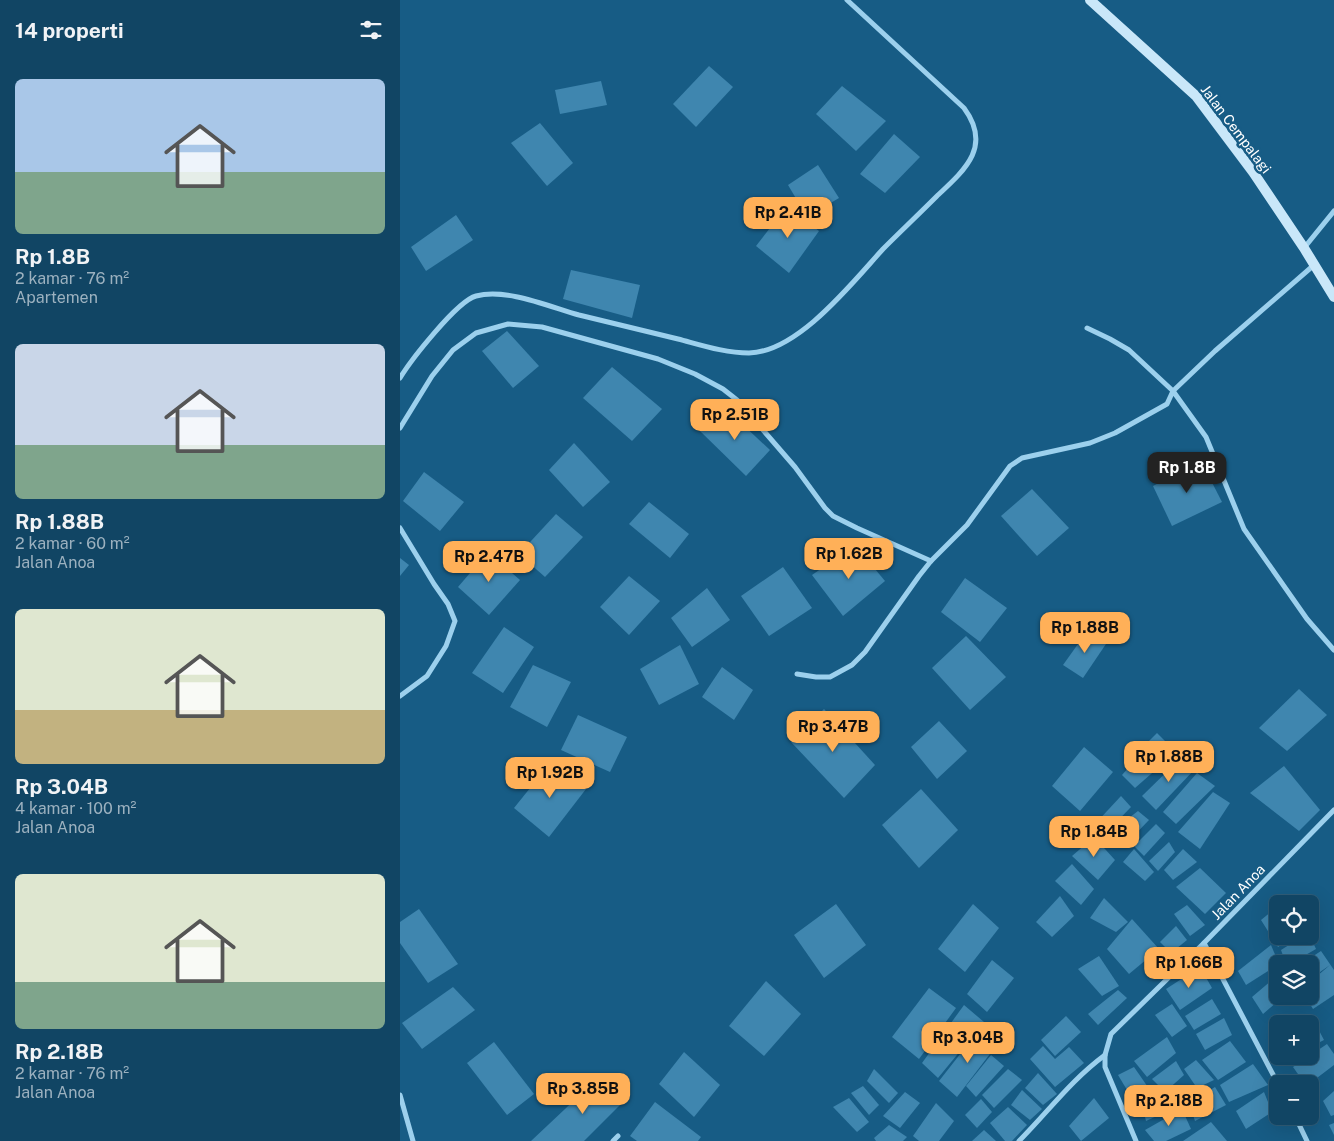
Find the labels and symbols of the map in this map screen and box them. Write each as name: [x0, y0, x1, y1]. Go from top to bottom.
street label: Jalan Cempalagi: [1198, 82, 1274, 176]
pin: Rp 2.41B: [736, 196, 840, 239]
pin: Rp 2.51B: [683, 398, 787, 441]
pin: Rp 1.8B: [1141, 452, 1233, 494]
pin: Rp 1.62B: [797, 538, 901, 580]
pin: Rp 2.47B: [437, 540, 541, 583]
pin: Rp 1.88B: [1033, 612, 1137, 654]
pin: Rp 3.47B: [781, 710, 885, 753]
pin: Rp 1.88B: [1117, 740, 1221, 783]
pin: Rp 1.92B: [498, 756, 602, 799]
pin: Rp 1.84B: [1042, 816, 1146, 858]
street label: Jalan Anoa: [1208, 861, 1268, 923]
pin: Rp 1.66B: [1137, 946, 1241, 989]
pin: Rp 3.04B: [916, 1022, 1020, 1064]
pin: Rp 3.85B: [531, 1072, 635, 1115]
pin: Rp 2.18B: [1117, 1084, 1221, 1127]

